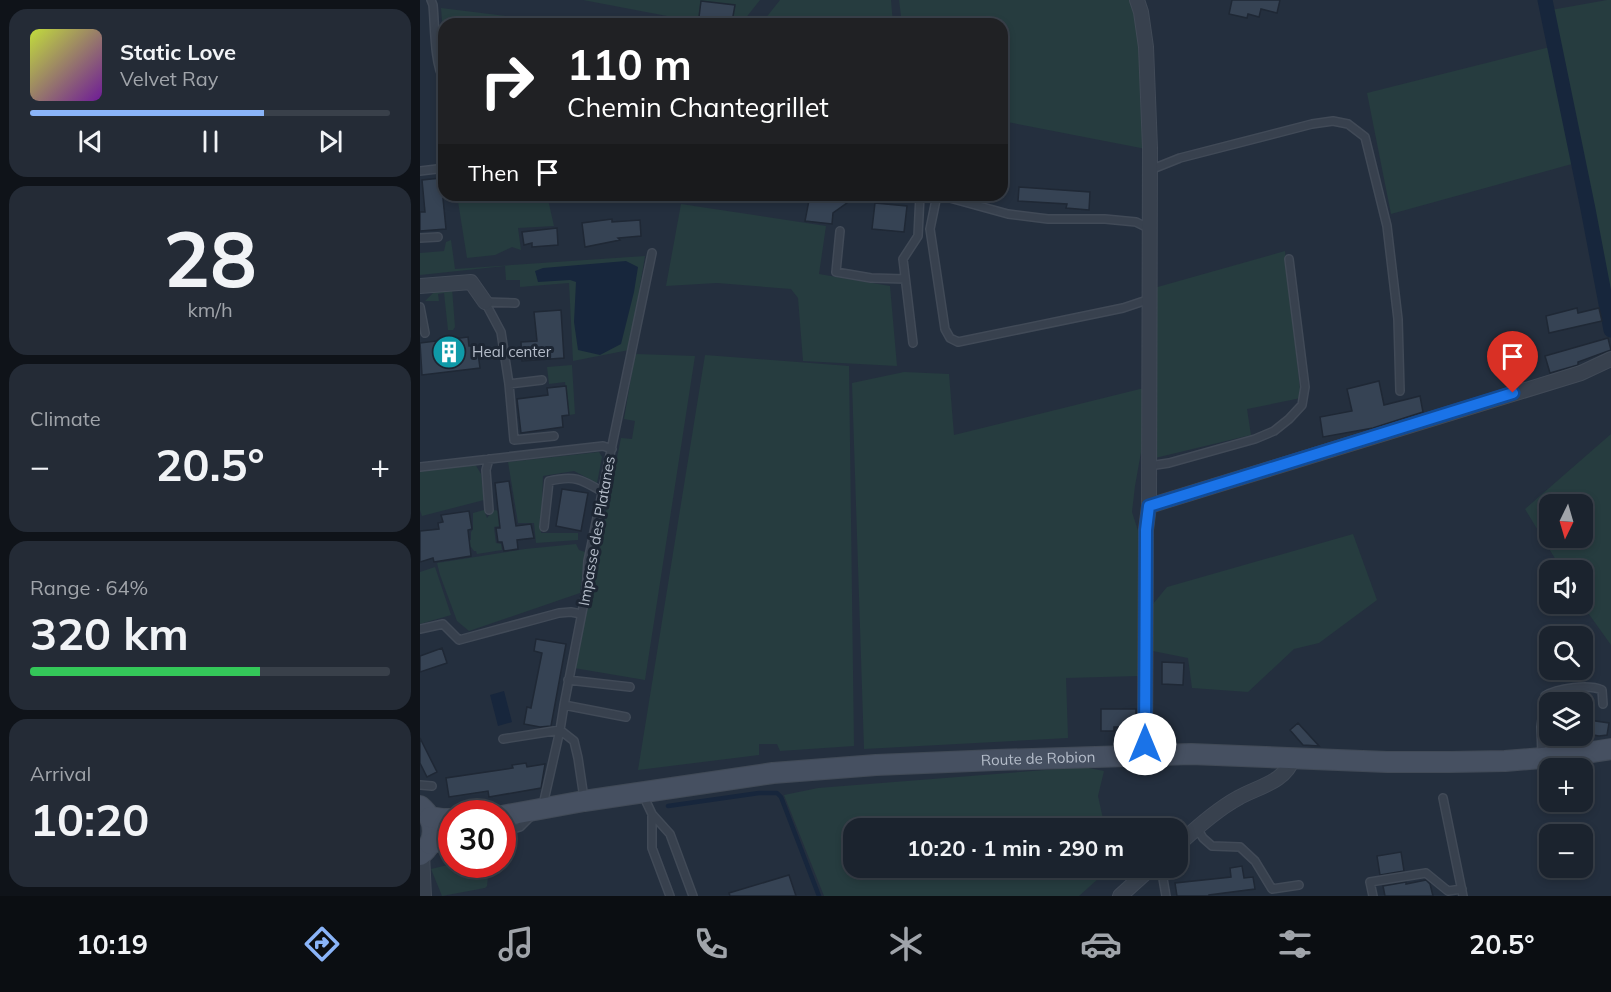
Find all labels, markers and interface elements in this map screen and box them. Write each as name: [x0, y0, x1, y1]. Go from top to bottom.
text: Static Love: [120, 38, 236, 66]
text: 110 m: [567, 38, 692, 91]
icon: right: [468, 42, 546, 120]
text: Velvet Ray: [120, 66, 218, 91]
text: Chemin Chantegrillet: [567, 90, 829, 124]
icon: previous: [74, 125, 107, 158]
icon: pause: [194, 125, 227, 158]
icon: next: [314, 125, 347, 158]
icon: arrive: [531, 156, 564, 189]
text: Then: [468, 159, 519, 187]
text: 28: [163, 209, 257, 307]
text: km/h: [187, 297, 233, 322]
pin: [1487, 331, 1538, 393]
building icon: Heal center: [431, 334, 467, 370]
icon: arrive: [1496, 340, 1529, 373]
place label: Heal center: [472, 342, 552, 361]
text: Climate: [30, 406, 101, 431]
text: 20.5°: [155, 436, 265, 492]
text: −: [30, 445, 50, 486]
text: +: [370, 445, 390, 486]
street label: Impasse des Platanes: [574, 455, 619, 607]
north arrow: [1539, 494, 1593, 548]
map controls: [1539, 494, 1593, 878]
button: sound: [1539, 560, 1593, 614]
text: Range · 64%: [30, 575, 148, 600]
text: 320 km: [30, 605, 189, 661]
button: search: [1539, 626, 1593, 680]
button: layers: [1539, 692, 1593, 746]
position arrow: [1113, 712, 1177, 776]
street label: Route de Robion: [980, 747, 1096, 770]
button: +: [1539, 758, 1593, 812]
text: Arrival: [30, 761, 91, 786]
text: 10:20: [30, 791, 149, 847]
speed limit sign: 30: [438, 800, 516, 878]
button: −: [1539, 824, 1593, 878]
text: 10:20 · 1 min · 290 m: [907, 834, 1124, 862]
icon: directions: [301, 923, 343, 965]
icon: music: [495, 923, 537, 965]
icon: phone: [690, 923, 732, 965]
icon: climate: [885, 923, 927, 965]
icon: car: [1080, 923, 1122, 965]
icon: filters: [1274, 923, 1316, 965]
text: 10:19: [76, 927, 148, 961]
text: 20.5°: [1469, 927, 1535, 961]

